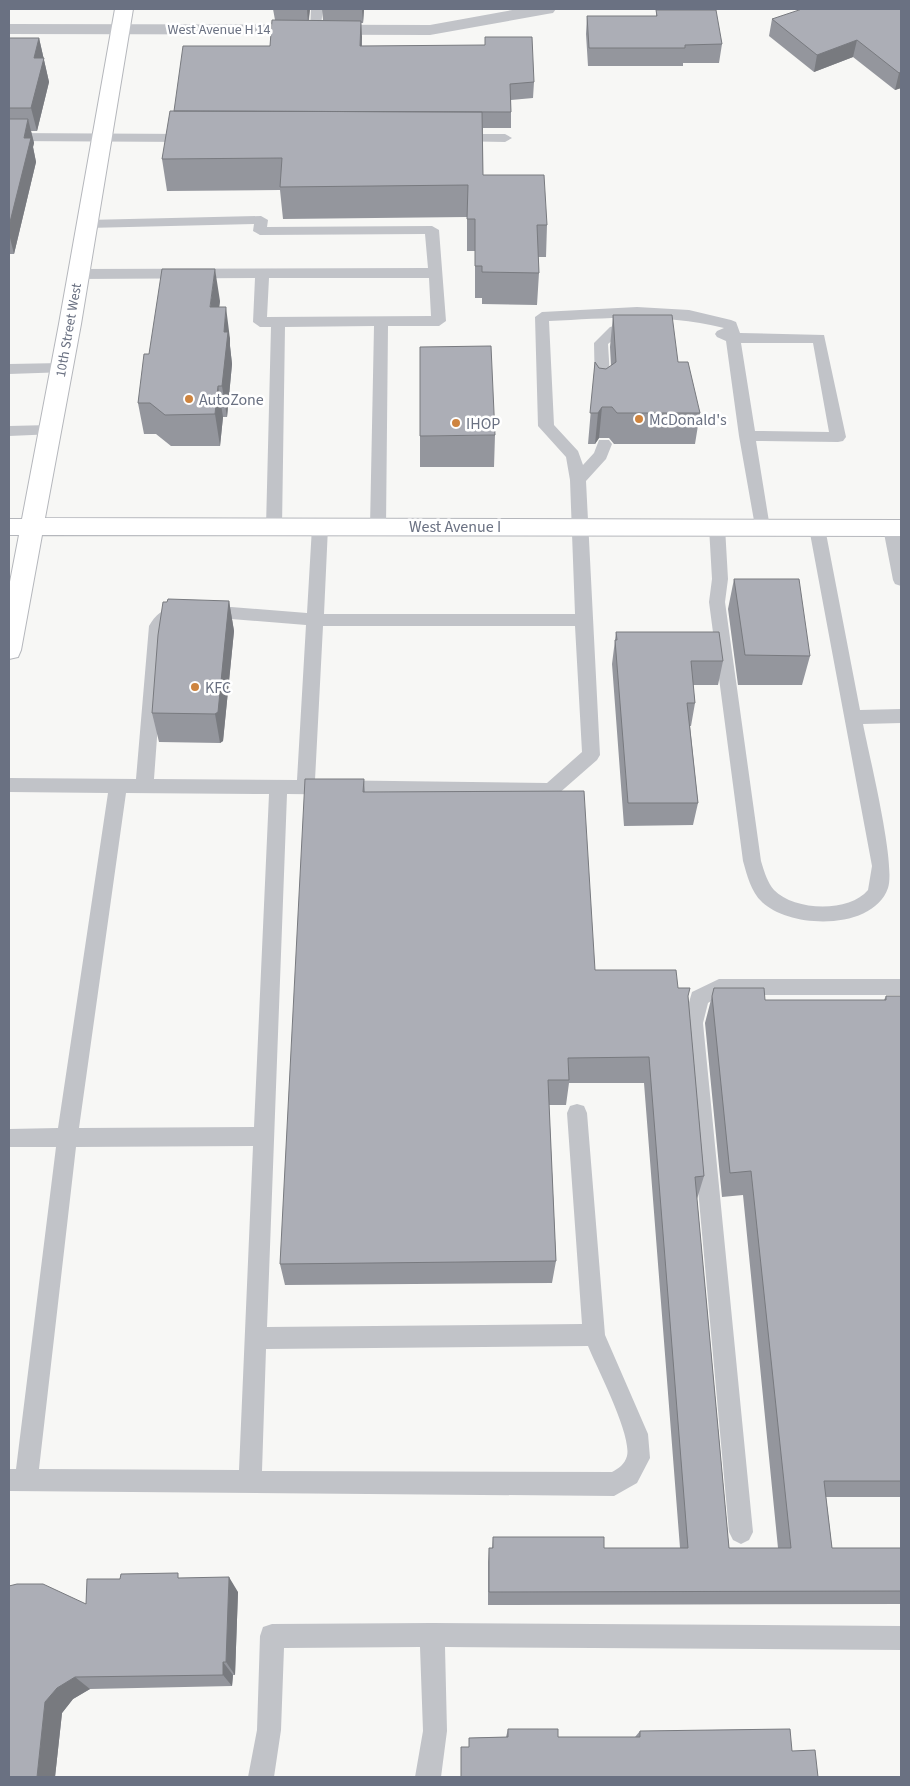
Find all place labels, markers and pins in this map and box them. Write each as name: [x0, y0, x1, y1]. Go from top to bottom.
place label: AutoZone: [199, 389, 264, 411]
marker: AutoZone: [183, 393, 195, 405]
place label: McDonald's: [649, 409, 727, 431]
place label: IHOP: [466, 413, 500, 435]
marker: McDonald's: [633, 413, 645, 425]
marker: IHOP: [450, 417, 462, 429]
place label: KFC: [205, 677, 231, 699]
marker: KFC: [189, 681, 201, 693]

